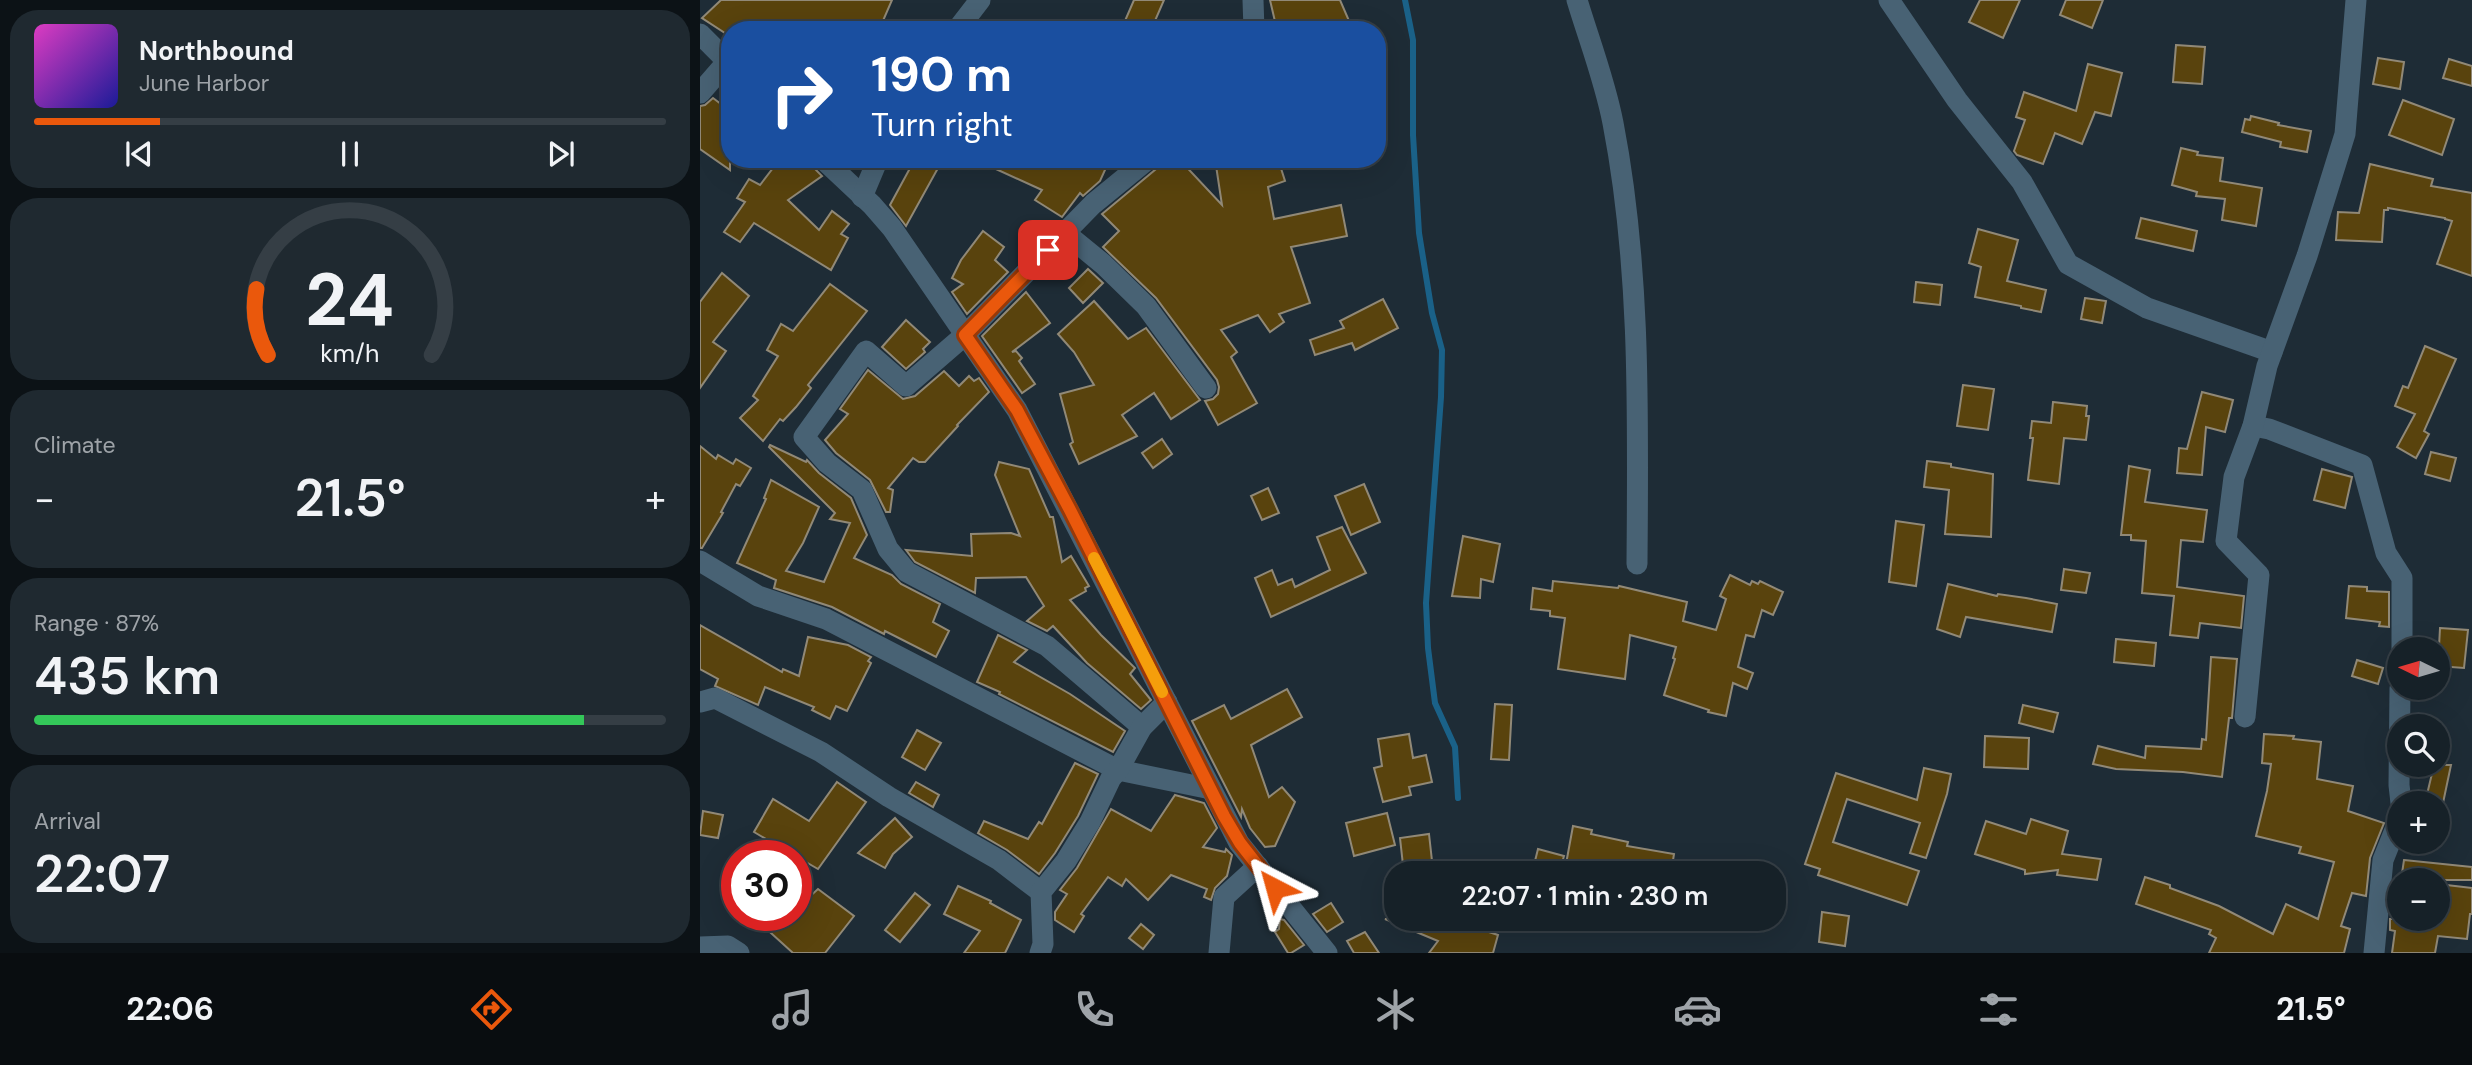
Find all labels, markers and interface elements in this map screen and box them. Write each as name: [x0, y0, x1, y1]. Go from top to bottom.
text: Northbound: [139, 34, 294, 68]
text: 190 m: [871, 42, 1012, 106]
icon: right: [756, 49, 847, 140]
text: June Harbor: [139, 68, 269, 98]
text: Turn right: [871, 104, 1013, 146]
icon: previous: [120, 135, 158, 173]
icon: pause: [331, 135, 369, 173]
icon: next: [542, 135, 580, 173]
pin: [1018, 220, 1078, 280]
icon: arrive: [1029, 231, 1067, 269]
text: 24: [306, 253, 394, 348]
text: km/h: [320, 337, 380, 370]
text: Climate: [34, 430, 116, 460]
text: 21.5°: [294, 464, 406, 532]
text: −: [34, 474, 55, 524]
text: +: [645, 474, 666, 524]
text: Range · 87%: [34, 608, 159, 638]
north arrow: [2387, 637, 2450, 700]
map controls: [2387, 637, 2450, 931]
text: 435 km: [34, 642, 220, 710]
button: search: [2387, 714, 2450, 777]
button: +: [2387, 791, 2450, 854]
text: Arrival: [34, 806, 101, 836]
text: 22:07: [34, 840, 170, 908]
speed limit sign: 30: [721, 840, 812, 931]
position arrow: [1238, 851, 1312, 925]
button: −: [2387, 868, 2450, 931]
text: 22:07 · 1 min · 230 m: [1462, 879, 1708, 913]
icon: directions: [467, 985, 516, 1034]
icon: music: [768, 985, 817, 1034]
icon: phone: [1070, 985, 1119, 1034]
icon: climate: [1371, 985, 1420, 1034]
icon: car: [1673, 985, 1722, 1034]
icon: filters: [1974, 985, 2023, 1034]
text: 22:06: [126, 988, 214, 1030]
text: 21.5°: [2276, 988, 2346, 1030]

